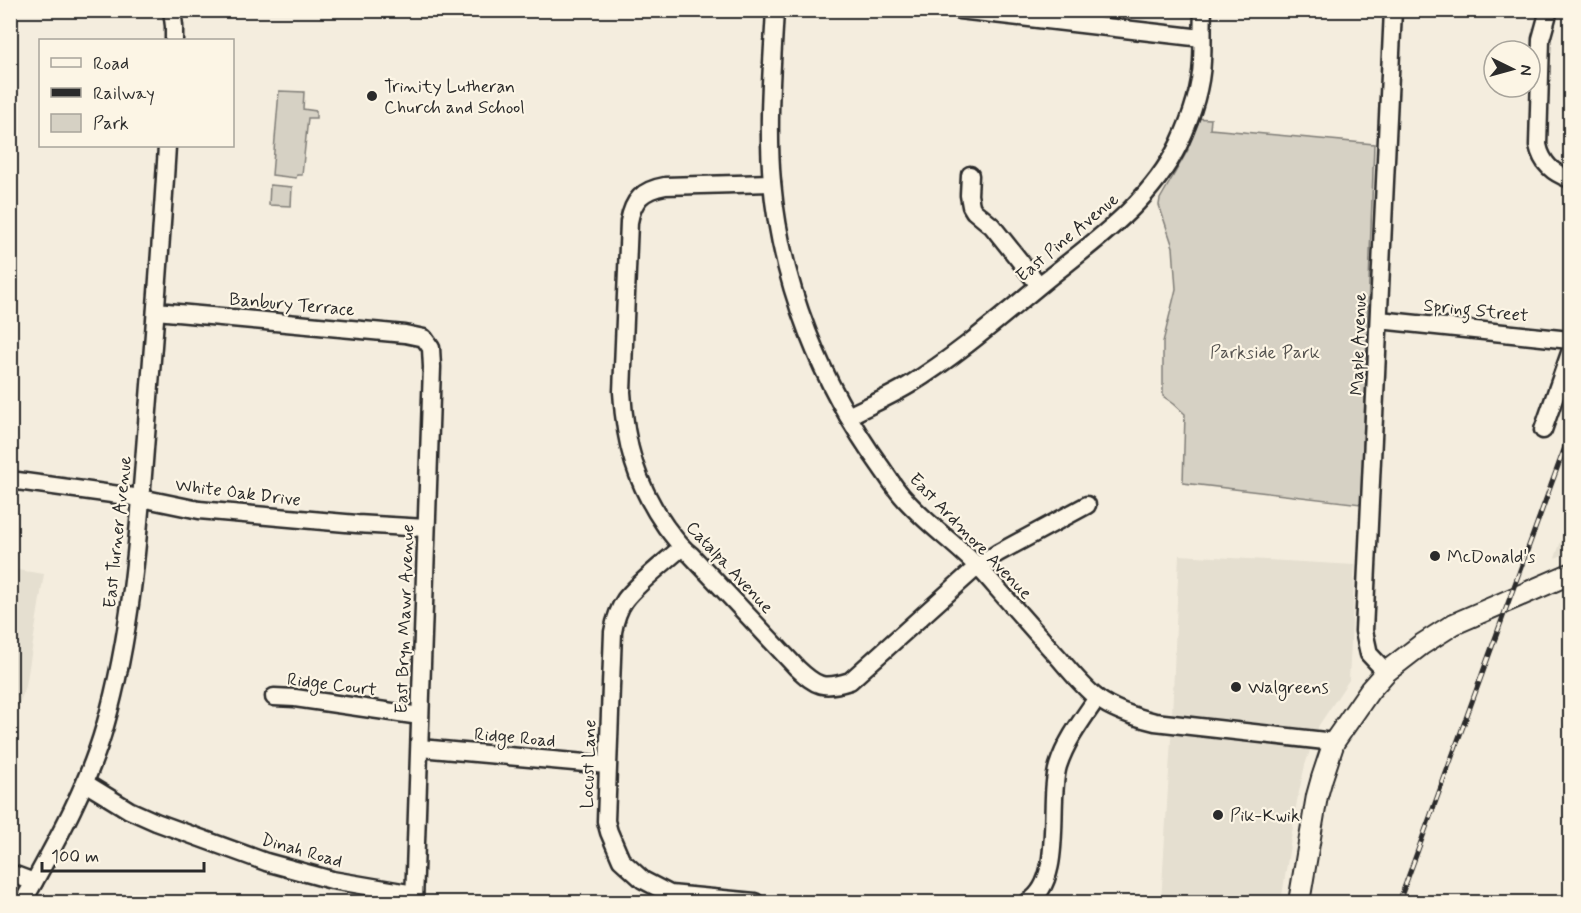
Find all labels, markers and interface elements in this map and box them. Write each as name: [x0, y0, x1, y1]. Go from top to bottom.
legend: [39, 39, 234, 147]
north arrow: [1482, 39, 1542, 99]
text: Road: [93, 52, 129, 76]
text: N: [1515, 64, 1536, 76]
place label: Trinity Lutheran Church and School: [384, 75, 525, 120]
text: Railway: [93, 82, 155, 106]
marker: Trinity Lutheran Church and School: [365, 89, 379, 103]
text: Park: [93, 112, 129, 136]
street label: East Pine Avenue: [1011, 188, 1124, 288]
street label: Banbury Terrace: [228, 288, 356, 322]
street label: Maple Avenue: [1345, 292, 1373, 396]
street label: Spring Street: [1422, 294, 1529, 330]
park label: Parkside Park: [1210, 341, 1320, 365]
street label: East Turner Avenue: [98, 455, 138, 609]
street label: East Ardmore Avenue: [903, 468, 1037, 605]
street label: White Oak Drive: [174, 473, 302, 513]
street label: Catalpa Avenue: [680, 516, 779, 619]
street label: East Bryn Mawr Avenue: [390, 524, 420, 714]
place label: McDonald's: [1447, 545, 1535, 569]
marker: McDonald's: [1428, 549, 1442, 563]
street label: Ridge Court: [286, 668, 378, 703]
place label: Walgreens: [1248, 676, 1329, 701]
marker: Walgreens: [1229, 680, 1243, 694]
street label: Locust Lane: [575, 719, 603, 809]
street label: Ridge Road: [473, 722, 557, 755]
place label: Pik-Kwik: [1230, 804, 1300, 828]
marker: Pik-Kwik: [1211, 808, 1225, 822]
street label: Dinah Road: [258, 828, 345, 874]
scale bar: [42, 835, 204, 873]
text: 100 m: [51, 845, 99, 869]

